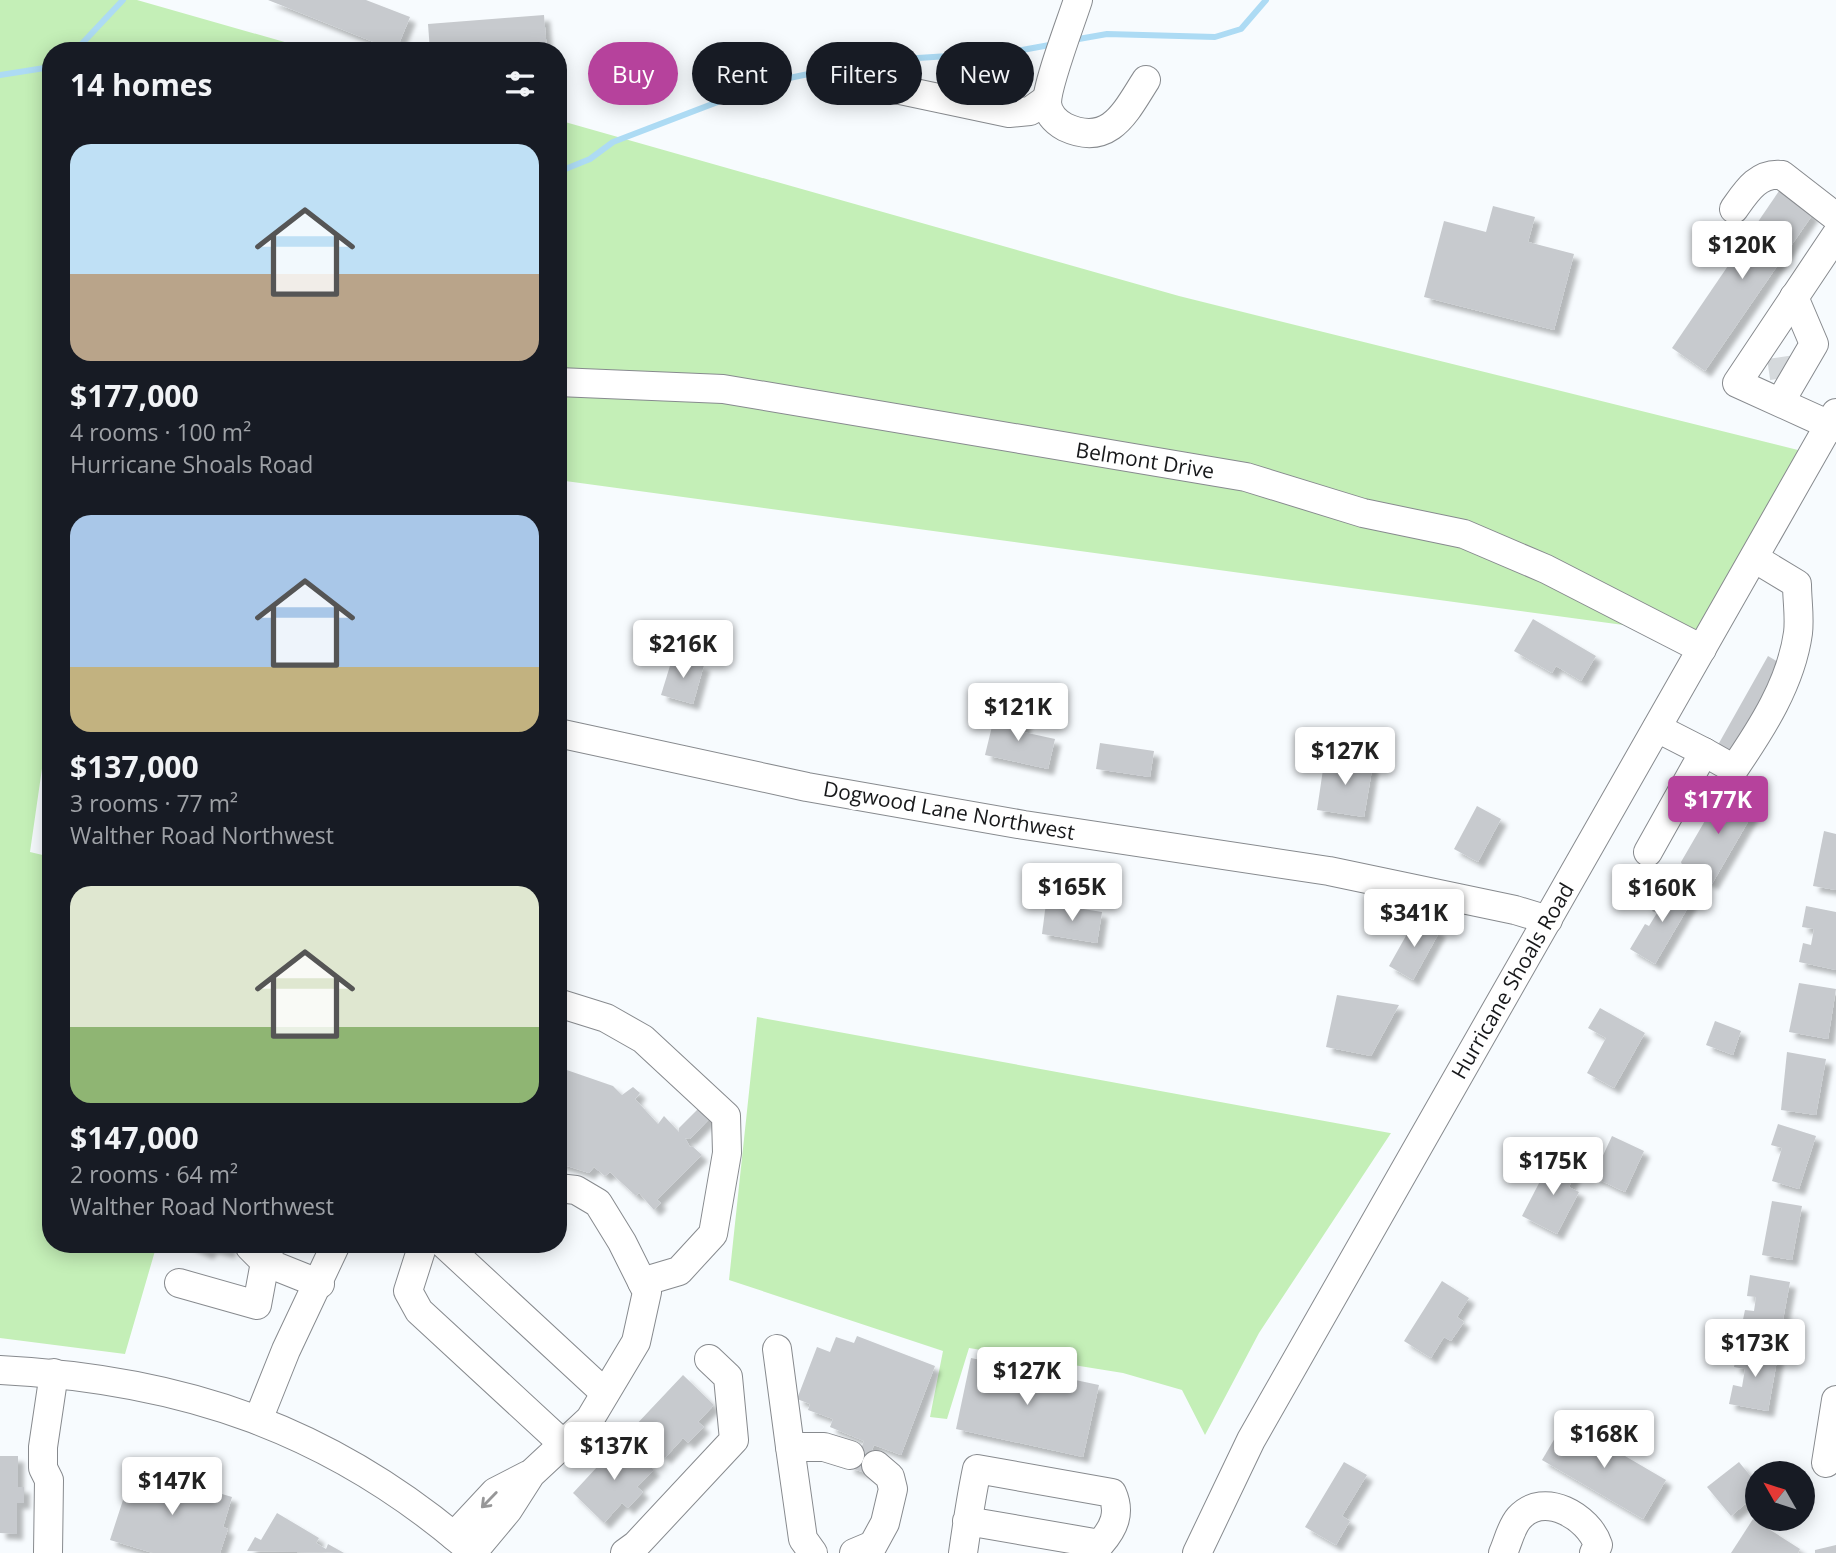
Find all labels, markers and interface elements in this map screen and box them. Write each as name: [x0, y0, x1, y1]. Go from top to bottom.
chip: Buy: [588, 42, 678, 105]
chip: Rent: [692, 42, 792, 105]
chip: Filters: [806, 42, 922, 105]
chip: New: [936, 42, 1034, 105]
text: 14 homes: [70, 64, 213, 105]
icon: filters: [501, 65, 539, 103]
icon: home: [242, 189, 368, 315]
pin: $120K: [1693, 222, 1791, 281]
text: $120K: [1708, 228, 1776, 260]
text: $177,000: [70, 375, 199, 416]
text: 4 rooms · 100 m²: [70, 416, 251, 448]
street label: Belmont Drive: [1074, 435, 1216, 485]
text: Hurricane Shoals Road: [70, 448, 313, 480]
icon: home: [242, 560, 368, 686]
pin: $216K: [634, 620, 732, 680]
text: $216K: [649, 627, 717, 659]
pin: $121K: [969, 684, 1067, 743]
text: $121K: [984, 690, 1052, 722]
pin: $127K: [1296, 728, 1394, 787]
text: $127K: [1311, 734, 1379, 766]
text: $137,000: [70, 746, 199, 787]
street label: Dogwood Lane Northwest: [821, 774, 1077, 846]
pin: $177K: [1669, 776, 1767, 836]
text: $177K: [1684, 783, 1752, 815]
text: 3 rooms · 77 m²: [70, 787, 238, 819]
text: Walther Road Northwest: [70, 819, 334, 851]
pin: $165K: [1023, 864, 1121, 923]
pin: $160K: [1613, 864, 1711, 924]
text: $165K: [1038, 870, 1106, 902]
text: $160K: [1628, 871, 1696, 903]
street label: Hurricane Shoals Road: [1444, 877, 1580, 1084]
pin: $341K: [1365, 890, 1463, 949]
text: $341K: [1380, 896, 1448, 928]
icon: home: [242, 931, 368, 1057]
text: $147,000: [70, 1117, 199, 1158]
pin: $175K: [1504, 1138, 1602, 1197]
text: $175K: [1519, 1144, 1587, 1176]
text: 2 rooms · 64 m²: [70, 1158, 238, 1190]
text: Walther Road Northwest: [70, 1190, 334, 1222]
pin: $173K: [1706, 1320, 1804, 1379]
text: $173K: [1721, 1326, 1789, 1358]
pin: $127K: [978, 1348, 1076, 1407]
text: $127K: [993, 1354, 1061, 1386]
pin: $168K: [1555, 1410, 1653, 1470]
text: $168K: [1570, 1417, 1638, 1449]
pin: $137K: [565, 1422, 663, 1482]
text: $137K: [580, 1429, 648, 1461]
pin: $147K: [123, 1458, 221, 1517]
north arrow: [1745, 1461, 1815, 1531]
map controls: [1745, 1461, 1815, 1531]
text: $147K: [138, 1464, 206, 1496]
one-way arrow: [480, 1491, 497, 1508]

